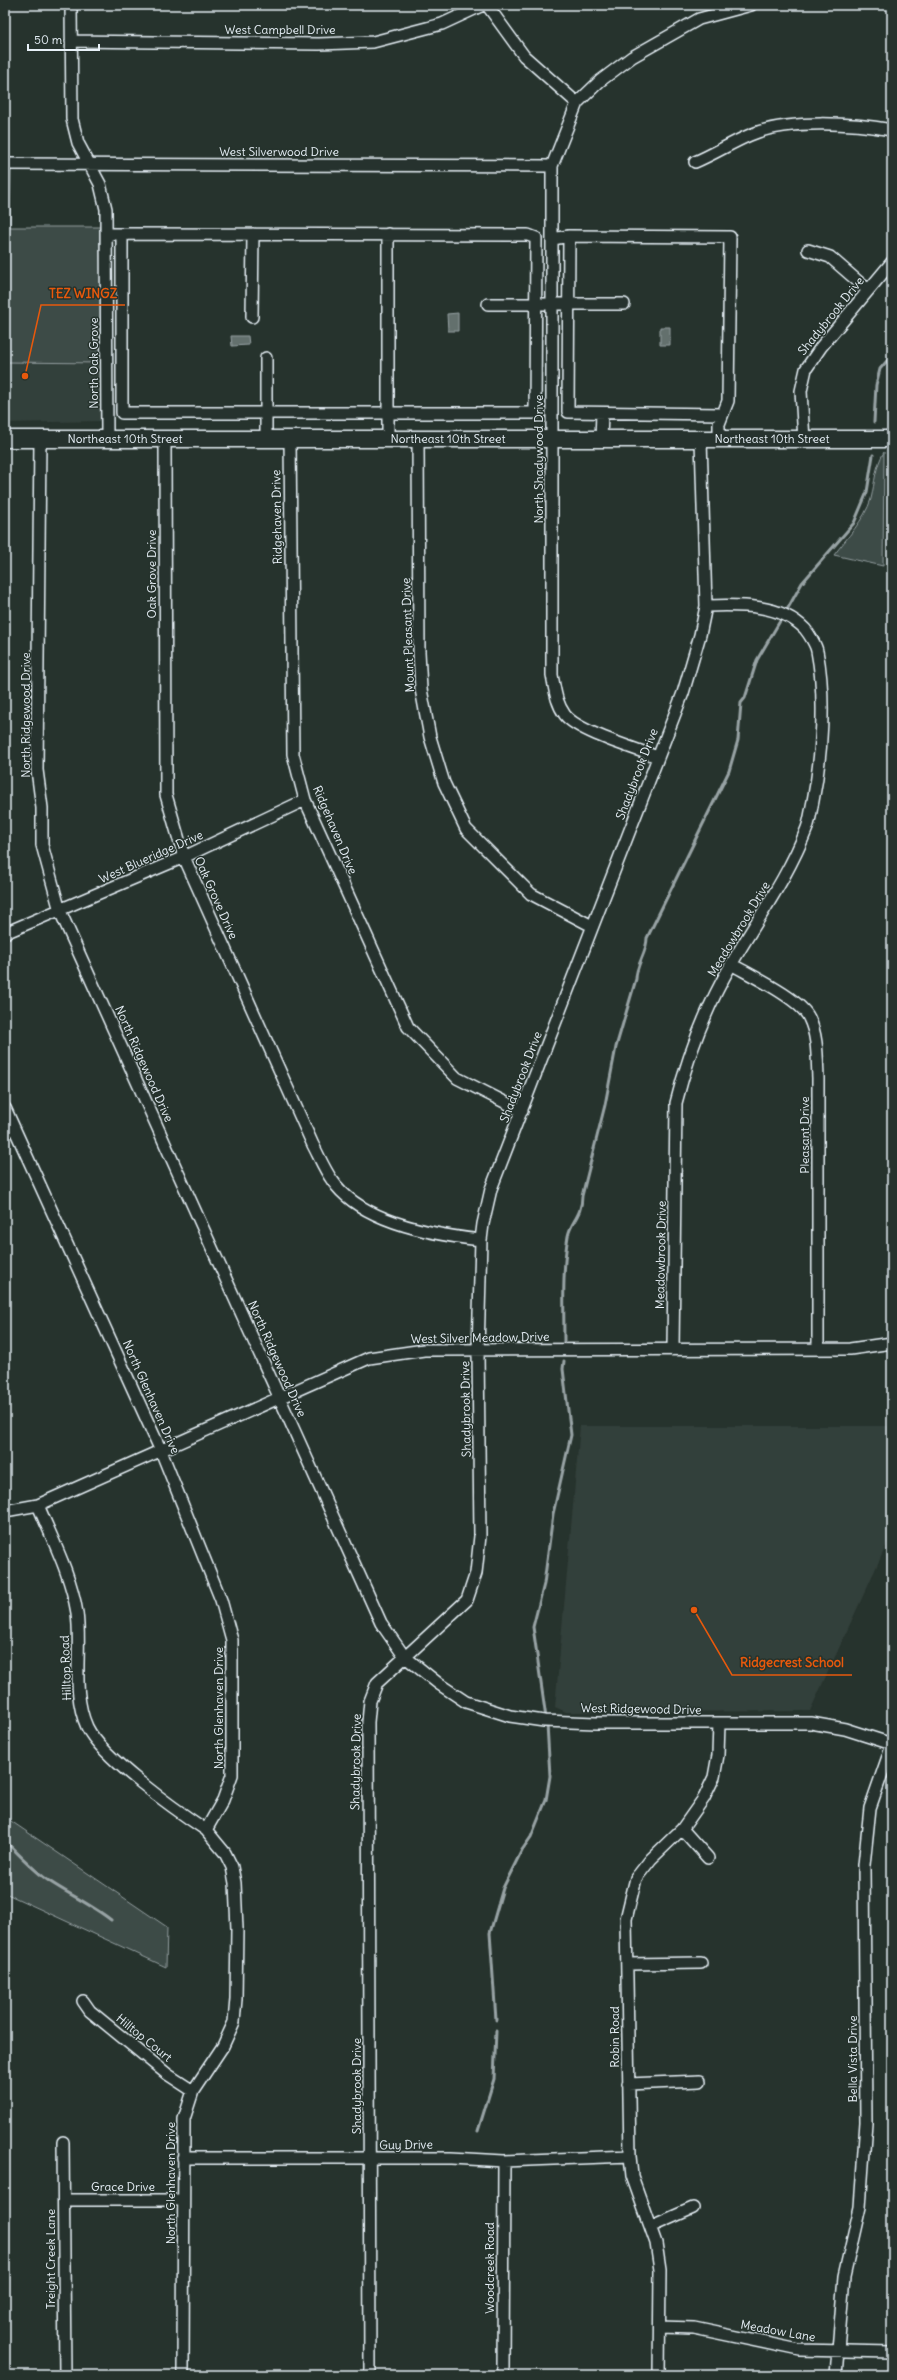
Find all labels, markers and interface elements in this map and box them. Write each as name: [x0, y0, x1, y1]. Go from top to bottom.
street label: West Campbell Drive: [224, 22, 336, 37]
scale bar: [28, 26, 99, 52]
text: 50 m: [34, 32, 63, 47]
street label: West Silverwood Drive: [219, 144, 339, 159]
street label: Shadybrook Drive: [794, 273, 867, 358]
callout: TEZ WINGZ: [41, 280, 125, 305]
text: TEZ WINGZ: [49, 285, 118, 302]
street label: North Oak Grove: [86, 317, 101, 409]
street label: North Shadywood Drive: [531, 394, 546, 524]
street label: Northeast 10th Street: [67, 431, 183, 446]
street label: Northeast 10th Street: [390, 431, 506, 446]
street label: Northeast 10th Street: [714, 431, 830, 446]
street label: Ridgehaven Drive: [268, 469, 285, 565]
street label: Oak Grove Drive: [144, 530, 159, 618]
street label: Mount Pleasant Drive: [398, 577, 417, 693]
street label: North Ridgewood Drive: [18, 652, 33, 778]
street label: Shadybrook Drive: [612, 726, 661, 822]
street label: Ridgehaven Drive: [310, 783, 361, 876]
street label: West Blueridge Drive: [96, 827, 205, 886]
street label: Oak Grove Drive: [192, 854, 241, 941]
street label: Meadowbrook Drive: [704, 878, 773, 979]
street label: North Ridgewood Drive: [112, 1003, 177, 1124]
street label: Shadybrook Drive: [496, 1029, 545, 1125]
street label: Pleasant Drive: [797, 1096, 812, 1174]
street label: Meadowbrook Drive: [652, 1201, 669, 1309]
street label: North Ridgewood Drive: [245, 1298, 310, 1419]
street label: West Silver Meadow Drive: [410, 1329, 550, 1346]
street label: North Glenhaven Drive: [120, 1338, 183, 1456]
street label: Shadybrook Drive: [457, 1361, 474, 1457]
street label: Hilltop Road: [57, 1635, 74, 1701]
street label: North Glenhaven Drive: [211, 1647, 226, 1769]
callout: Ridgecrest School: [732, 1650, 852, 1675]
text: Ridgecrest School: [740, 1654, 844, 1671]
street label: West Ridgewood Drive: [580, 1700, 702, 1717]
street label: Shadybrook Drive: [347, 1714, 364, 1810]
street label: Robin Road: [607, 2006, 622, 2068]
street label: Hilltop Court: [113, 2010, 175, 2065]
street label: Bella Vista Drive: [845, 2015, 860, 2103]
street label: Shadybrook Drive: [349, 2038, 364, 2134]
street label: North Glenhaven Drive: [163, 2122, 178, 2244]
street label: Guy Drive: [379, 2137, 433, 2152]
street label: Grace Drive: [91, 2179, 155, 2194]
street label: Treight Creek Lane: [43, 2209, 58, 2309]
street label: Woodcreek Road: [482, 2222, 497, 2314]
street label: Meadow Lane: [739, 2317, 817, 2344]

